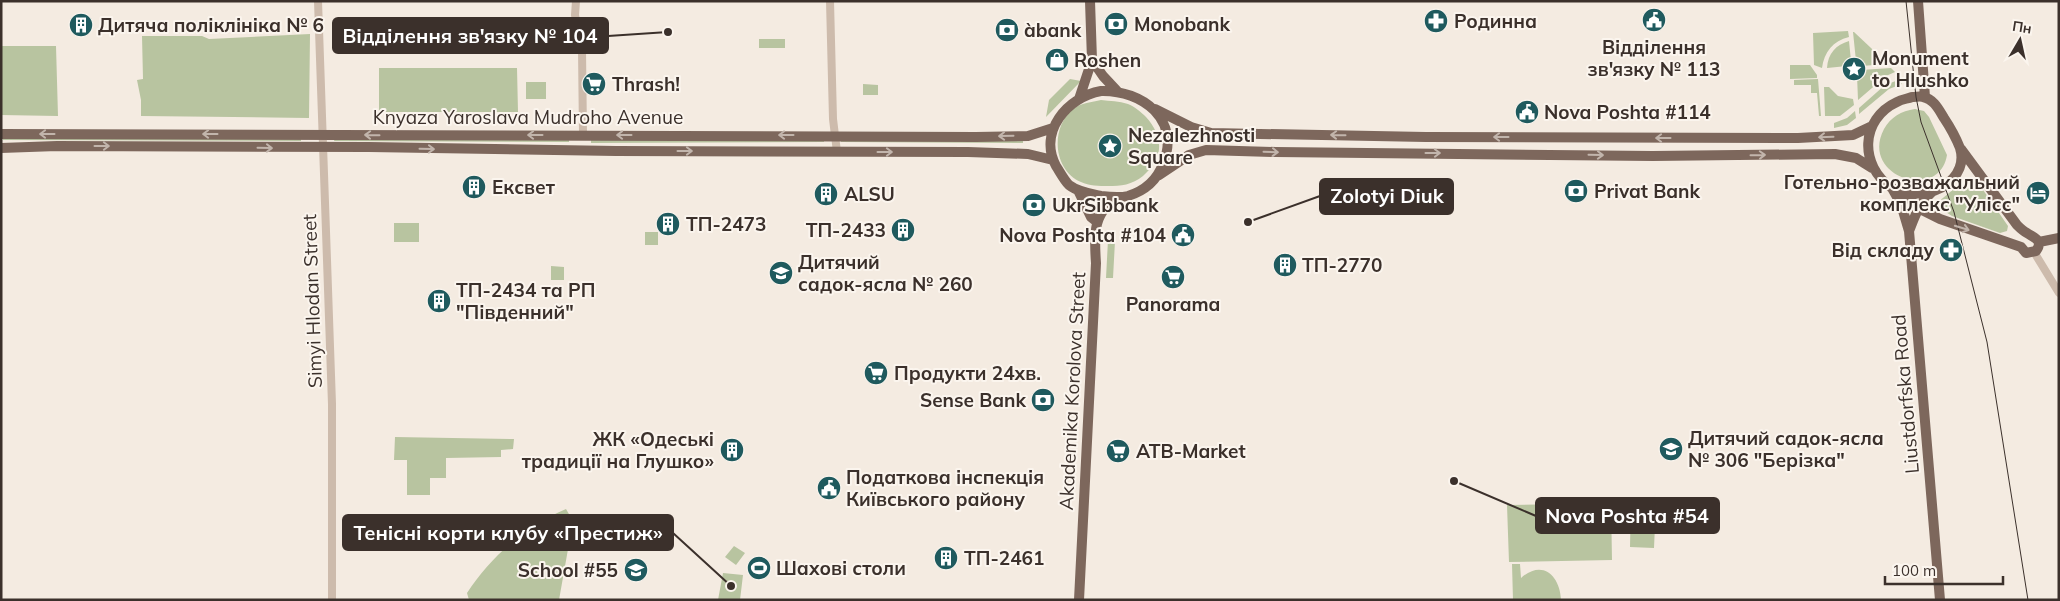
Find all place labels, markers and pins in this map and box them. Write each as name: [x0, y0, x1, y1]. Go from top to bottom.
public building icon: Відділення зв'язку № 113: [1641, 7, 1667, 33]
pharmacy icon: Родинна: [1423, 8, 1449, 34]
place label: Родинна: [1454, 9, 1537, 33]
bank icon: Monobank: [1103, 11, 1129, 37]
building icon: Дитяча поліклініка № 6: [68, 12, 94, 38]
place label: Monobank: [1134, 12, 1231, 36]
place label: Дитяча поліклініка № 6: [98, 13, 324, 37]
bank icon: àbank: [994, 17, 1020, 43]
callout: Відділення зв'язку № 104: [333, 18, 608, 53]
place label: àbank: [1024, 18, 1082, 42]
place label: Відділення зв'язку № 113: [1588, 35, 1720, 81]
place label: Monument to Hlushko: [1872, 46, 1969, 92]
shop icon: Roshen: [1044, 47, 1070, 73]
place label: Roshen: [1074, 48, 1141, 72]
place icon: Monument to Hlushko: [1841, 56, 1867, 82]
supermarket icon: Thrash!: [581, 71, 607, 97]
place label: Thrash!: [612, 72, 680, 96]
public building icon: Nova Poshta #114: [1514, 99, 1540, 125]
place label: Nova Poshta #114: [1544, 100, 1711, 124]
place label: Nezalezhnosti Square: [1128, 123, 1255, 169]
place icon: Nezalezhnosti Square: [1097, 133, 1123, 159]
place label: Готельно-розважальний комплекс "Улісс": [1784, 170, 2020, 216]
building icon: Ексвет: [461, 174, 487, 200]
place label: Ексвет: [492, 175, 556, 199]
bank icon: Privat Bank: [1563, 178, 1589, 204]
callout: Zolotyi Diuk: [1320, 179, 1453, 214]
place label: Privat Bank: [1594, 179, 1701, 203]
hotel icon: Готельно-розважальний комплекс "Улісс": [2025, 180, 2051, 206]
building icon: ALSU: [813, 181, 839, 207]
place label: ALSU: [844, 182, 895, 206]
bank icon: UkrSibbank: [1021, 192, 1047, 218]
place label: UkrSibbank: [1052, 193, 1159, 217]
building icon: ТП-2473: [655, 211, 681, 237]
place label: ТП-2473: [686, 212, 766, 236]
building icon: ТП-2433: [890, 217, 916, 243]
place label: ТП-2433: [806, 218, 886, 242]
public building icon: Nova Poshta #104: [1170, 222, 1196, 248]
place label: Nova Poshta #104: [999, 223, 1167, 247]
pharmacy icon: Від складу: [1938, 237, 1964, 263]
place label: Від складу: [1832, 238, 1934, 262]
place label: Дитячий садок-ясла № 260: [798, 250, 973, 296]
building icon: ТП-2770: [1272, 252, 1298, 278]
place label: ТП-2770: [1302, 253, 1382, 277]
school or university icon: Дитячий садок-ясла № 260: [768, 260, 794, 286]
supermarket icon: Panorama: [1160, 264, 1186, 290]
place label: ТП-2434 та РП "Південний": [456, 278, 595, 324]
building icon: ТП-2434 та РП "Південний": [426, 288, 452, 314]
place label: Panorama: [1126, 292, 1220, 316]
supermarket icon: Продукти 24хв.: [863, 360, 889, 386]
place label: Продукти 24хв.: [894, 361, 1041, 385]
bank icon: Sense Bank: [1030, 387, 1056, 413]
place label: Sense Bank: [920, 388, 1026, 412]
place label: Дитячий садок-ясла № 306 "Берізка": [1688, 426, 1884, 472]
place label: ЖК «Одеські традиції на Глушко»: [522, 427, 714, 473]
school or university icon: Дитячий садок-ясла № 306 "Берізка": [1658, 436, 1684, 462]
building icon: ЖК «Одеські традиції на Глушко»: [719, 437, 745, 463]
supermarket icon: ATB-Market: [1105, 438, 1131, 464]
place label: ATB-Market: [1136, 439, 1246, 463]
place label: Податкова інспекція Київського району: [846, 465, 1044, 511]
public building icon: Податкова інспекція Київського району: [816, 475, 842, 501]
callout: Nova Poshta #54: [1536, 498, 1719, 533]
callout: Тенісні корти клубу «Престиж»: [343, 515, 673, 550]
building icon: ТП-2461: [933, 545, 959, 571]
place label: ТП-2461: [964, 546, 1044, 570]
sports icon: Шахові столи: [746, 555, 772, 581]
place label: Шахові столи: [776, 556, 906, 580]
school or university icon: School #55: [623, 557, 649, 583]
place label: School #55: [518, 558, 618, 582]

